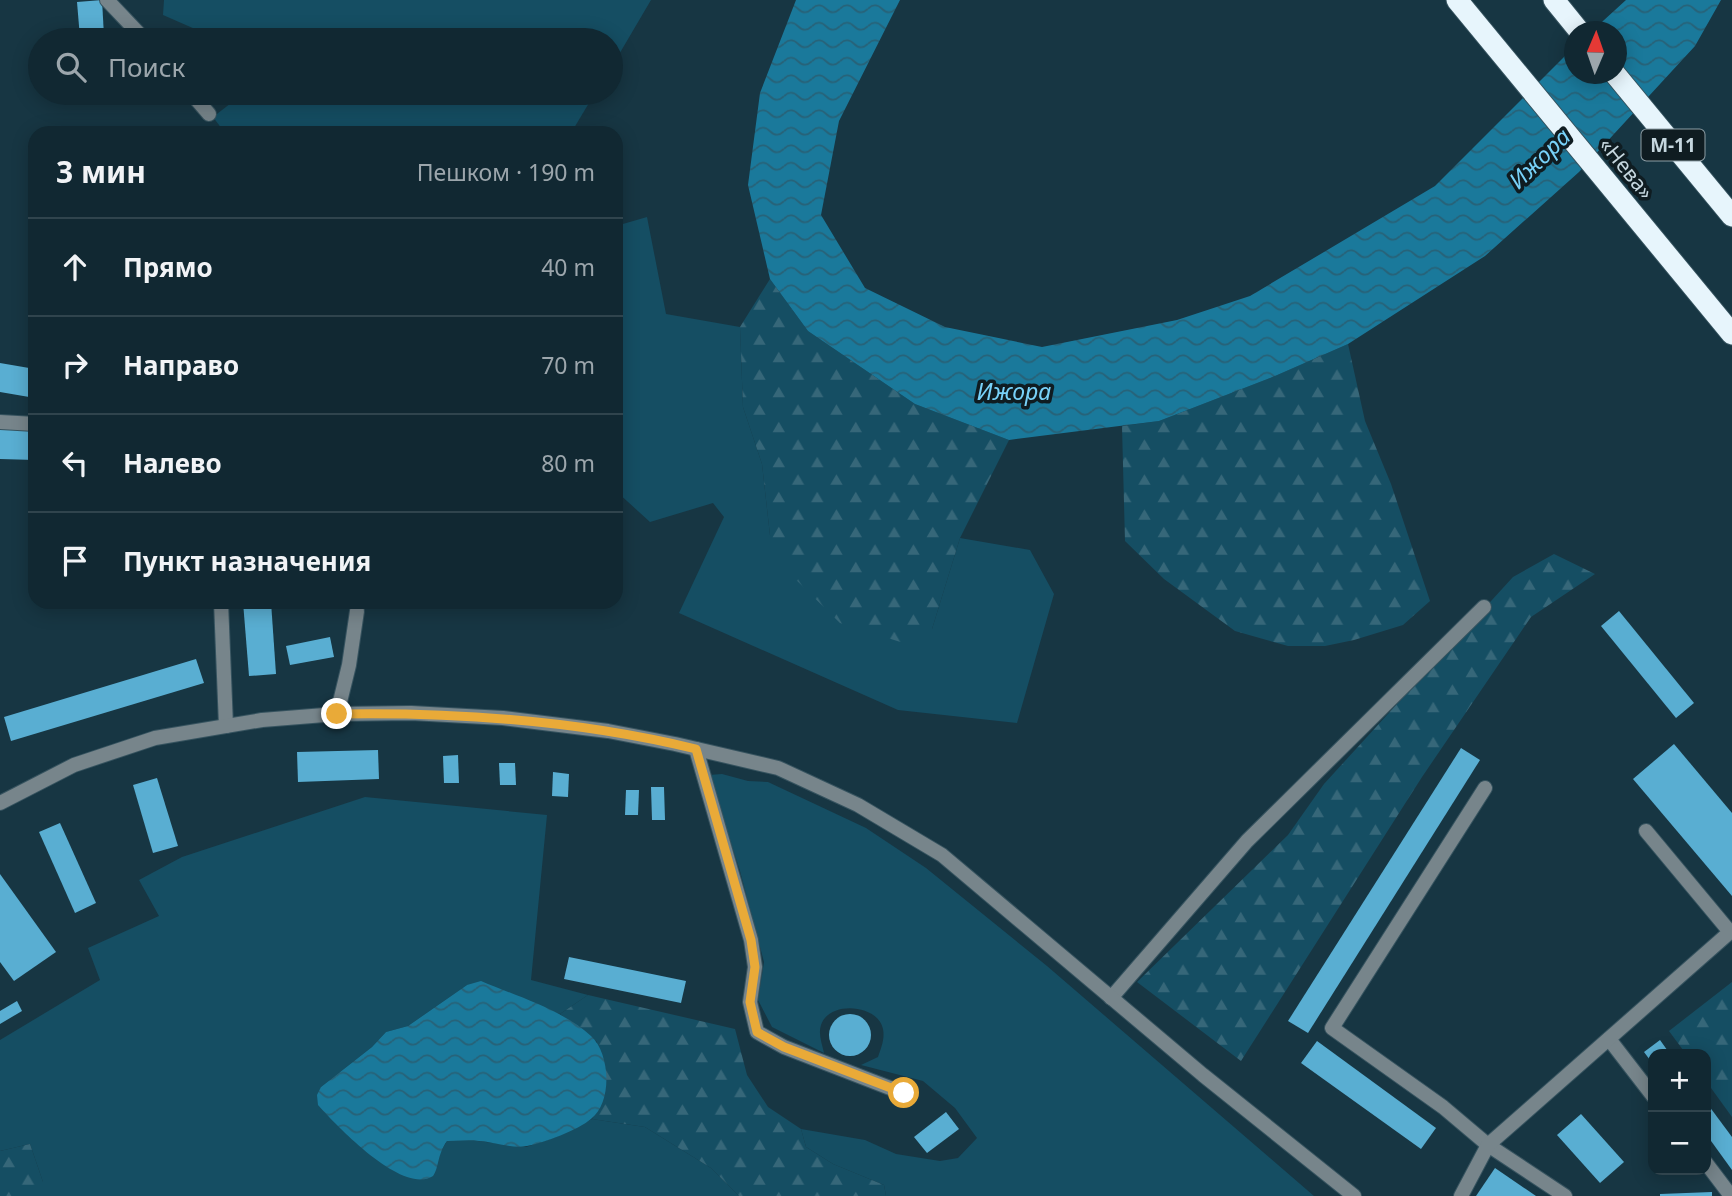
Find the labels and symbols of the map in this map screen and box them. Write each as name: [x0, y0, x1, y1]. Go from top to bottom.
north arrow: [1564, 21, 1627, 84]
water label: Ижора: [1501, 121, 1577, 195]
road number: М-11: [1642, 130, 1704, 160]
street label: «Нева»: [1593, 131, 1661, 205]
water label: Ижора: [977, 375, 1051, 407]
route end: [321, 698, 352, 729]
route start: [888, 1077, 919, 1108]

